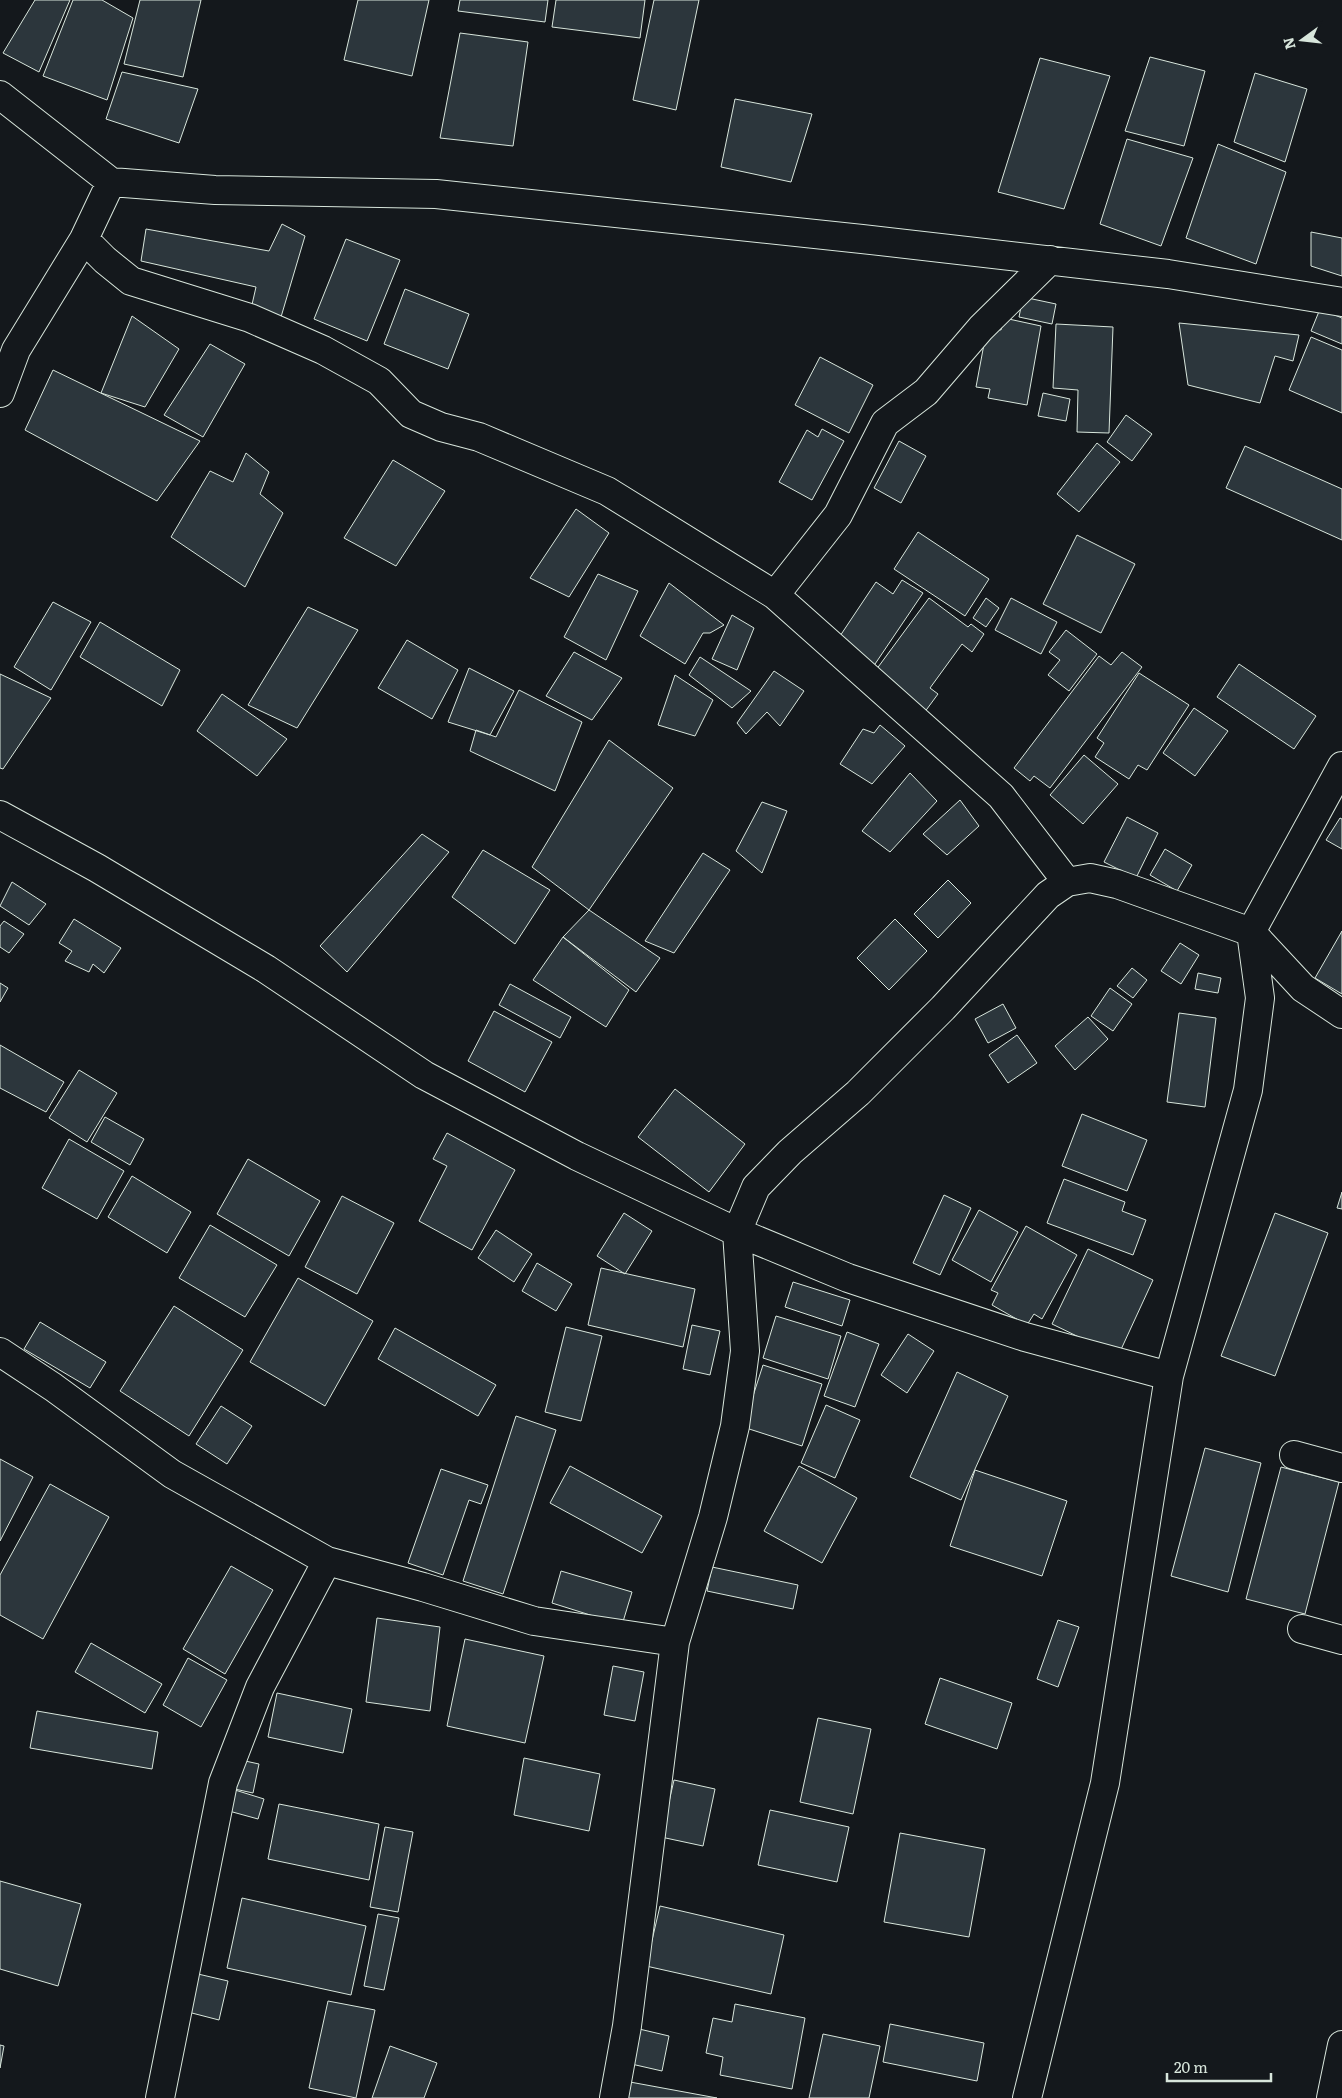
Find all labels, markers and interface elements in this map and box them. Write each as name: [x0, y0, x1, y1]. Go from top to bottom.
north arrow: [1277, 15, 1327, 65]
text: N: [1277, 35, 1300, 52]
scale bar: [1167, 2050, 1271, 2082]
text: 20 m: [1174, 2055, 1208, 2078]

